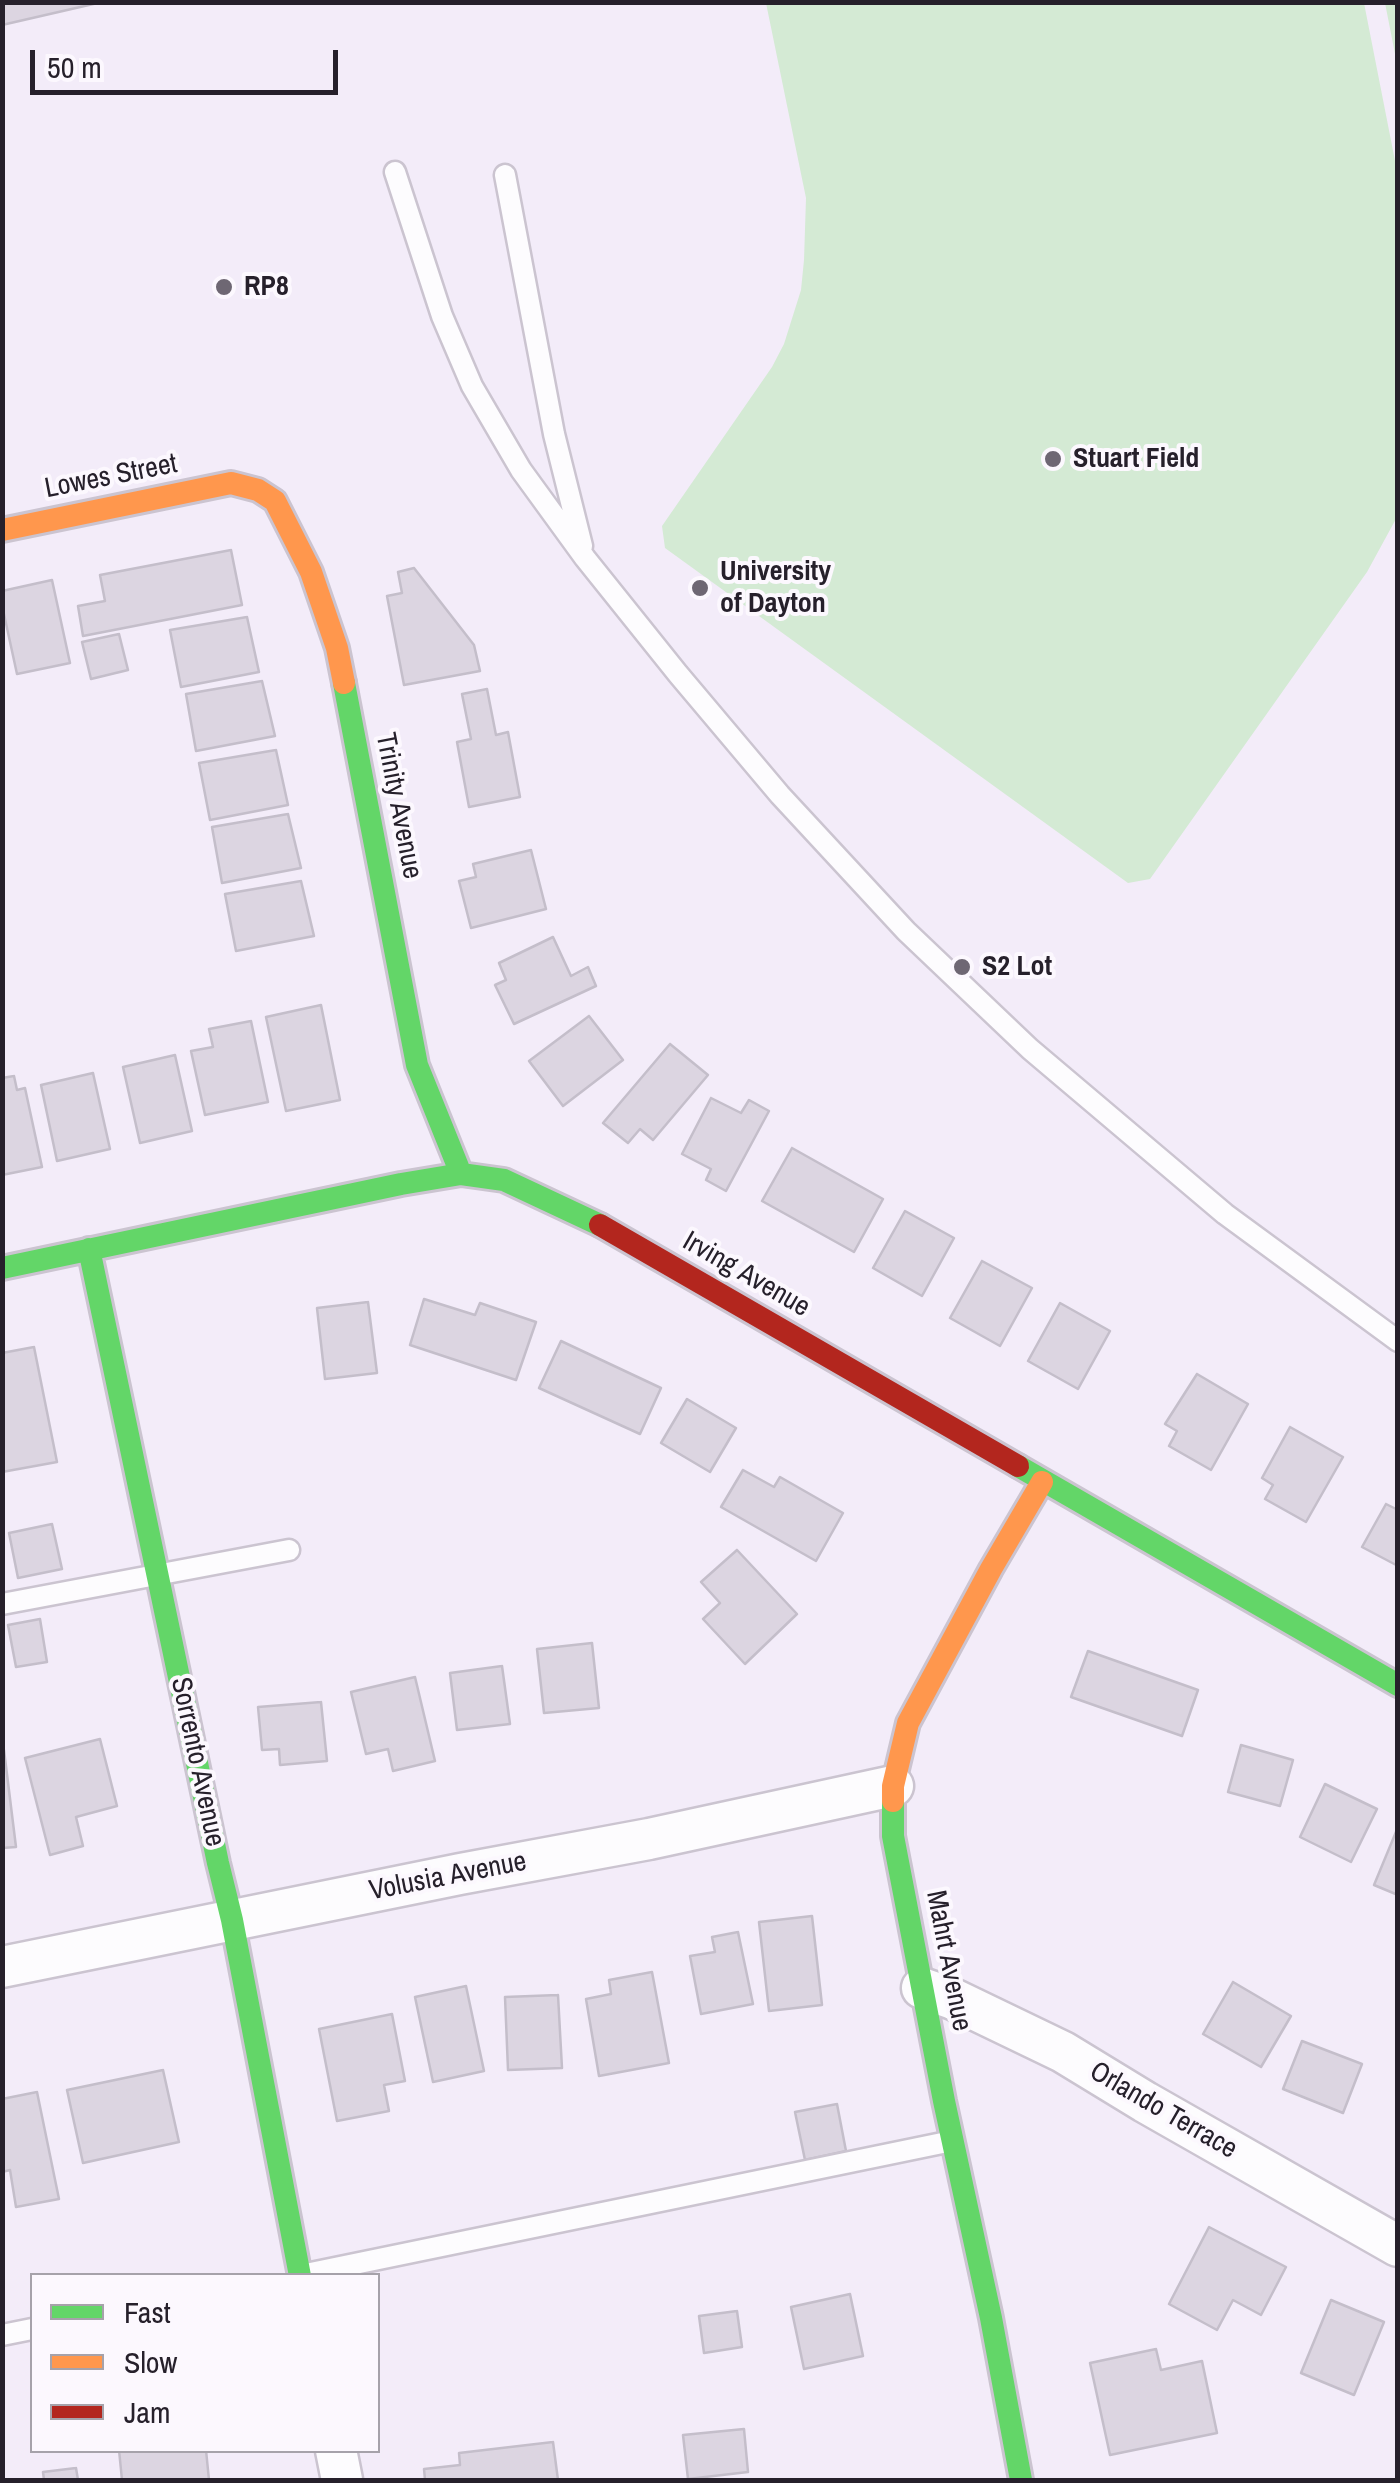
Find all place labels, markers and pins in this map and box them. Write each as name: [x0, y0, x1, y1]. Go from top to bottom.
place label: RP8: [244, 270, 289, 304]
marker: RP8: [213, 276, 235, 298]
place label: Stuart Field: [1073, 442, 1199, 476]
marker: Stuart Field: [1042, 448, 1064, 470]
place label: University of Dayton: [720, 555, 831, 621]
marker: University of Dayton: [689, 577, 711, 599]
place label: S2 Lot: [982, 950, 1052, 984]
marker: S2 Lot: [951, 956, 973, 978]

